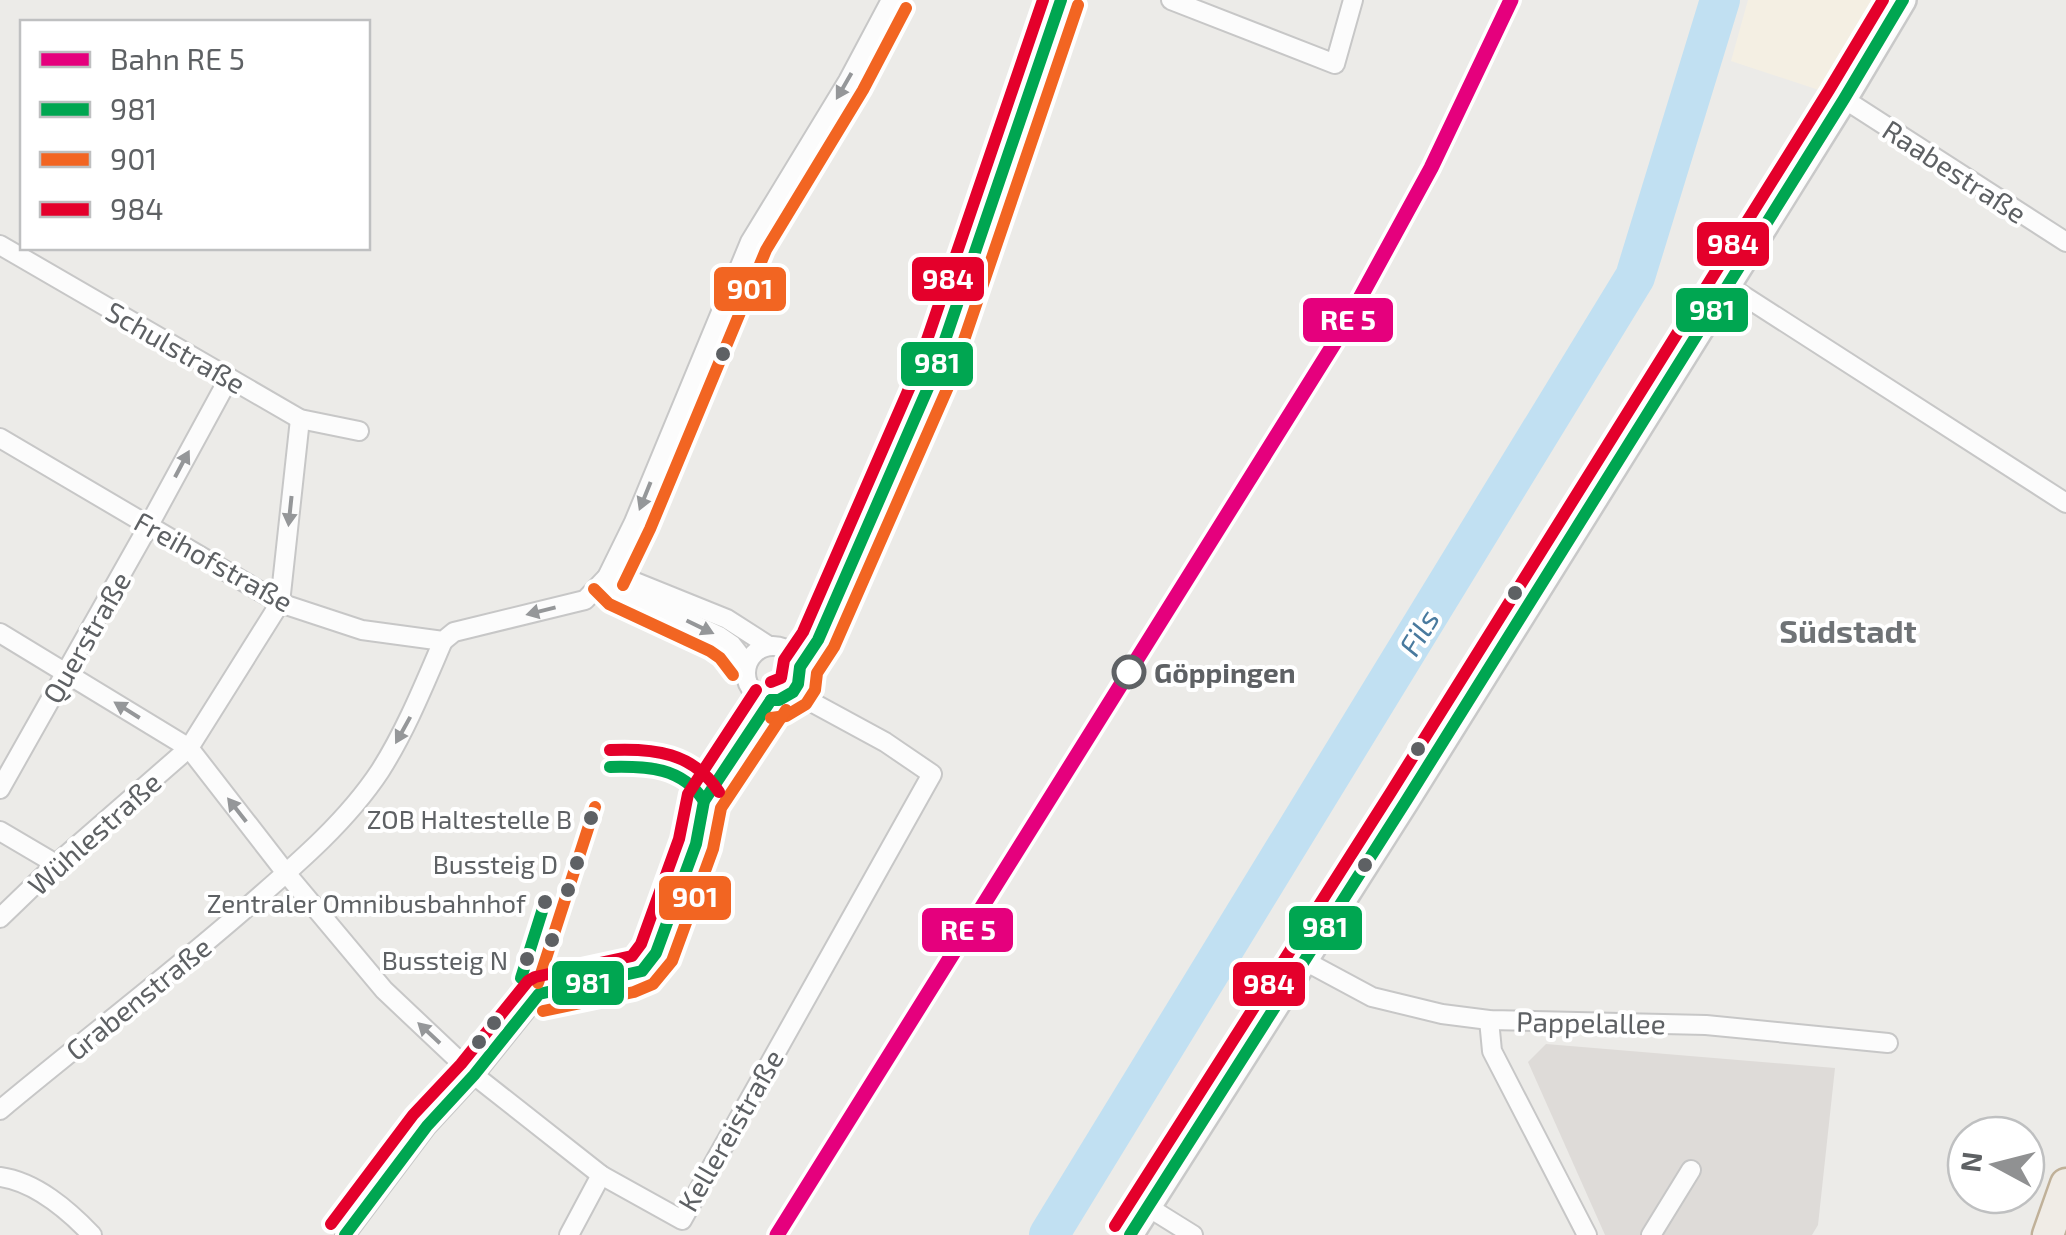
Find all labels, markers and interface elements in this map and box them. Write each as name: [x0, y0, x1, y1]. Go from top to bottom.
legend: [20, 20, 370, 250]
text: Bahn RE 5: [110, 40, 245, 76]
one-way arrow: [836, 72, 854, 100]
text: 981: [110, 90, 157, 126]
street label: Raabestraße: [1877, 112, 2033, 230]
text: 901: [110, 140, 157, 176]
text: 984: [110, 190, 164, 226]
line badge: 984: [1695, 220, 1771, 268]
text: 984: [1707, 226, 1759, 260]
line badge: 984: [910, 255, 986, 303]
text: 984: [922, 261, 974, 295]
line badge: 901: [712, 265, 788, 313]
text: 901: [727, 271, 773, 305]
line badge: 981: [1674, 286, 1750, 334]
text: 981: [1689, 292, 1735, 326]
street label: Schulstraße: [100, 293, 252, 401]
line badge: RE 5: [1301, 296, 1395, 344]
text: RE 5: [1320, 302, 1376, 336]
line badge: 981: [899, 340, 975, 388]
unlabelled marker: [713, 344, 733, 364]
text: 981: [914, 345, 960, 379]
one-way arrow: [173, 450, 191, 478]
one-way arrow: [636, 481, 652, 511]
one-way arrow: [282, 495, 298, 527]
street label: Freihofstraße: [129, 504, 299, 618]
street label: Querstraße: [35, 565, 137, 709]
unlabelled marker: [1505, 583, 1525, 603]
water label: Fils: [1390, 602, 1446, 662]
one-way arrow: [525, 603, 556, 619]
district label: Südstadt: [1779, 611, 1917, 649]
one-way arrow: [686, 618, 715, 635]
place label: Göppingen: [1154, 655, 1296, 689]
marker: Göppingen: [1113, 656, 1145, 688]
one-way arrow: [114, 701, 141, 719]
one-way arrow: [394, 715, 411, 744]
unlabelled marker: [1408, 739, 1428, 759]
street label: Wühlestraße: [20, 764, 168, 902]
one-way arrow: [227, 798, 248, 824]
place label: ZOB Haltestelle B: [367, 803, 572, 834]
marker: ZOB Haltestelle B: [581, 808, 601, 828]
place label: Bussteig D: [433, 848, 558, 879]
marker: Bussteig D: [567, 853, 587, 873]
unlabelled marker: [1355, 855, 1375, 875]
line badge: 901: [657, 874, 733, 922]
text: 901: [672, 879, 718, 913]
unlabelled marker: [558, 880, 578, 900]
place label: Zentraler Omnibusbahnhof: [207, 887, 527, 918]
marker: Zentraler Omnibusbahnhof: [535, 892, 555, 912]
line badge: 981: [1287, 904, 1364, 952]
line badge: RE 5: [920, 906, 1015, 954]
text: 981: [1302, 909, 1348, 943]
text: RE 5: [940, 912, 996, 946]
street label: Grabenstraße: [59, 929, 217, 1067]
unlabelled marker: [542, 930, 562, 950]
place label: Bussteig N: [382, 944, 508, 975]
marker: Bussteig N: [517, 949, 537, 969]
line badge: 981: [550, 959, 626, 1007]
line badge: 984: [1231, 960, 1307, 1008]
text: 981: [565, 965, 611, 999]
text: 984: [1243, 966, 1295, 1000]
street label: Pappelallee: [1516, 1004, 1666, 1040]
unlabelled marker: [484, 1013, 504, 1033]
one-way arrow: [417, 1022, 442, 1044]
unlabelled marker: [469, 1032, 489, 1052]
street label: Kellereistraße: [670, 1043, 790, 1217]
north arrow: [1946, 1115, 2046, 1215]
text: N: [1952, 1150, 1988, 1174]

